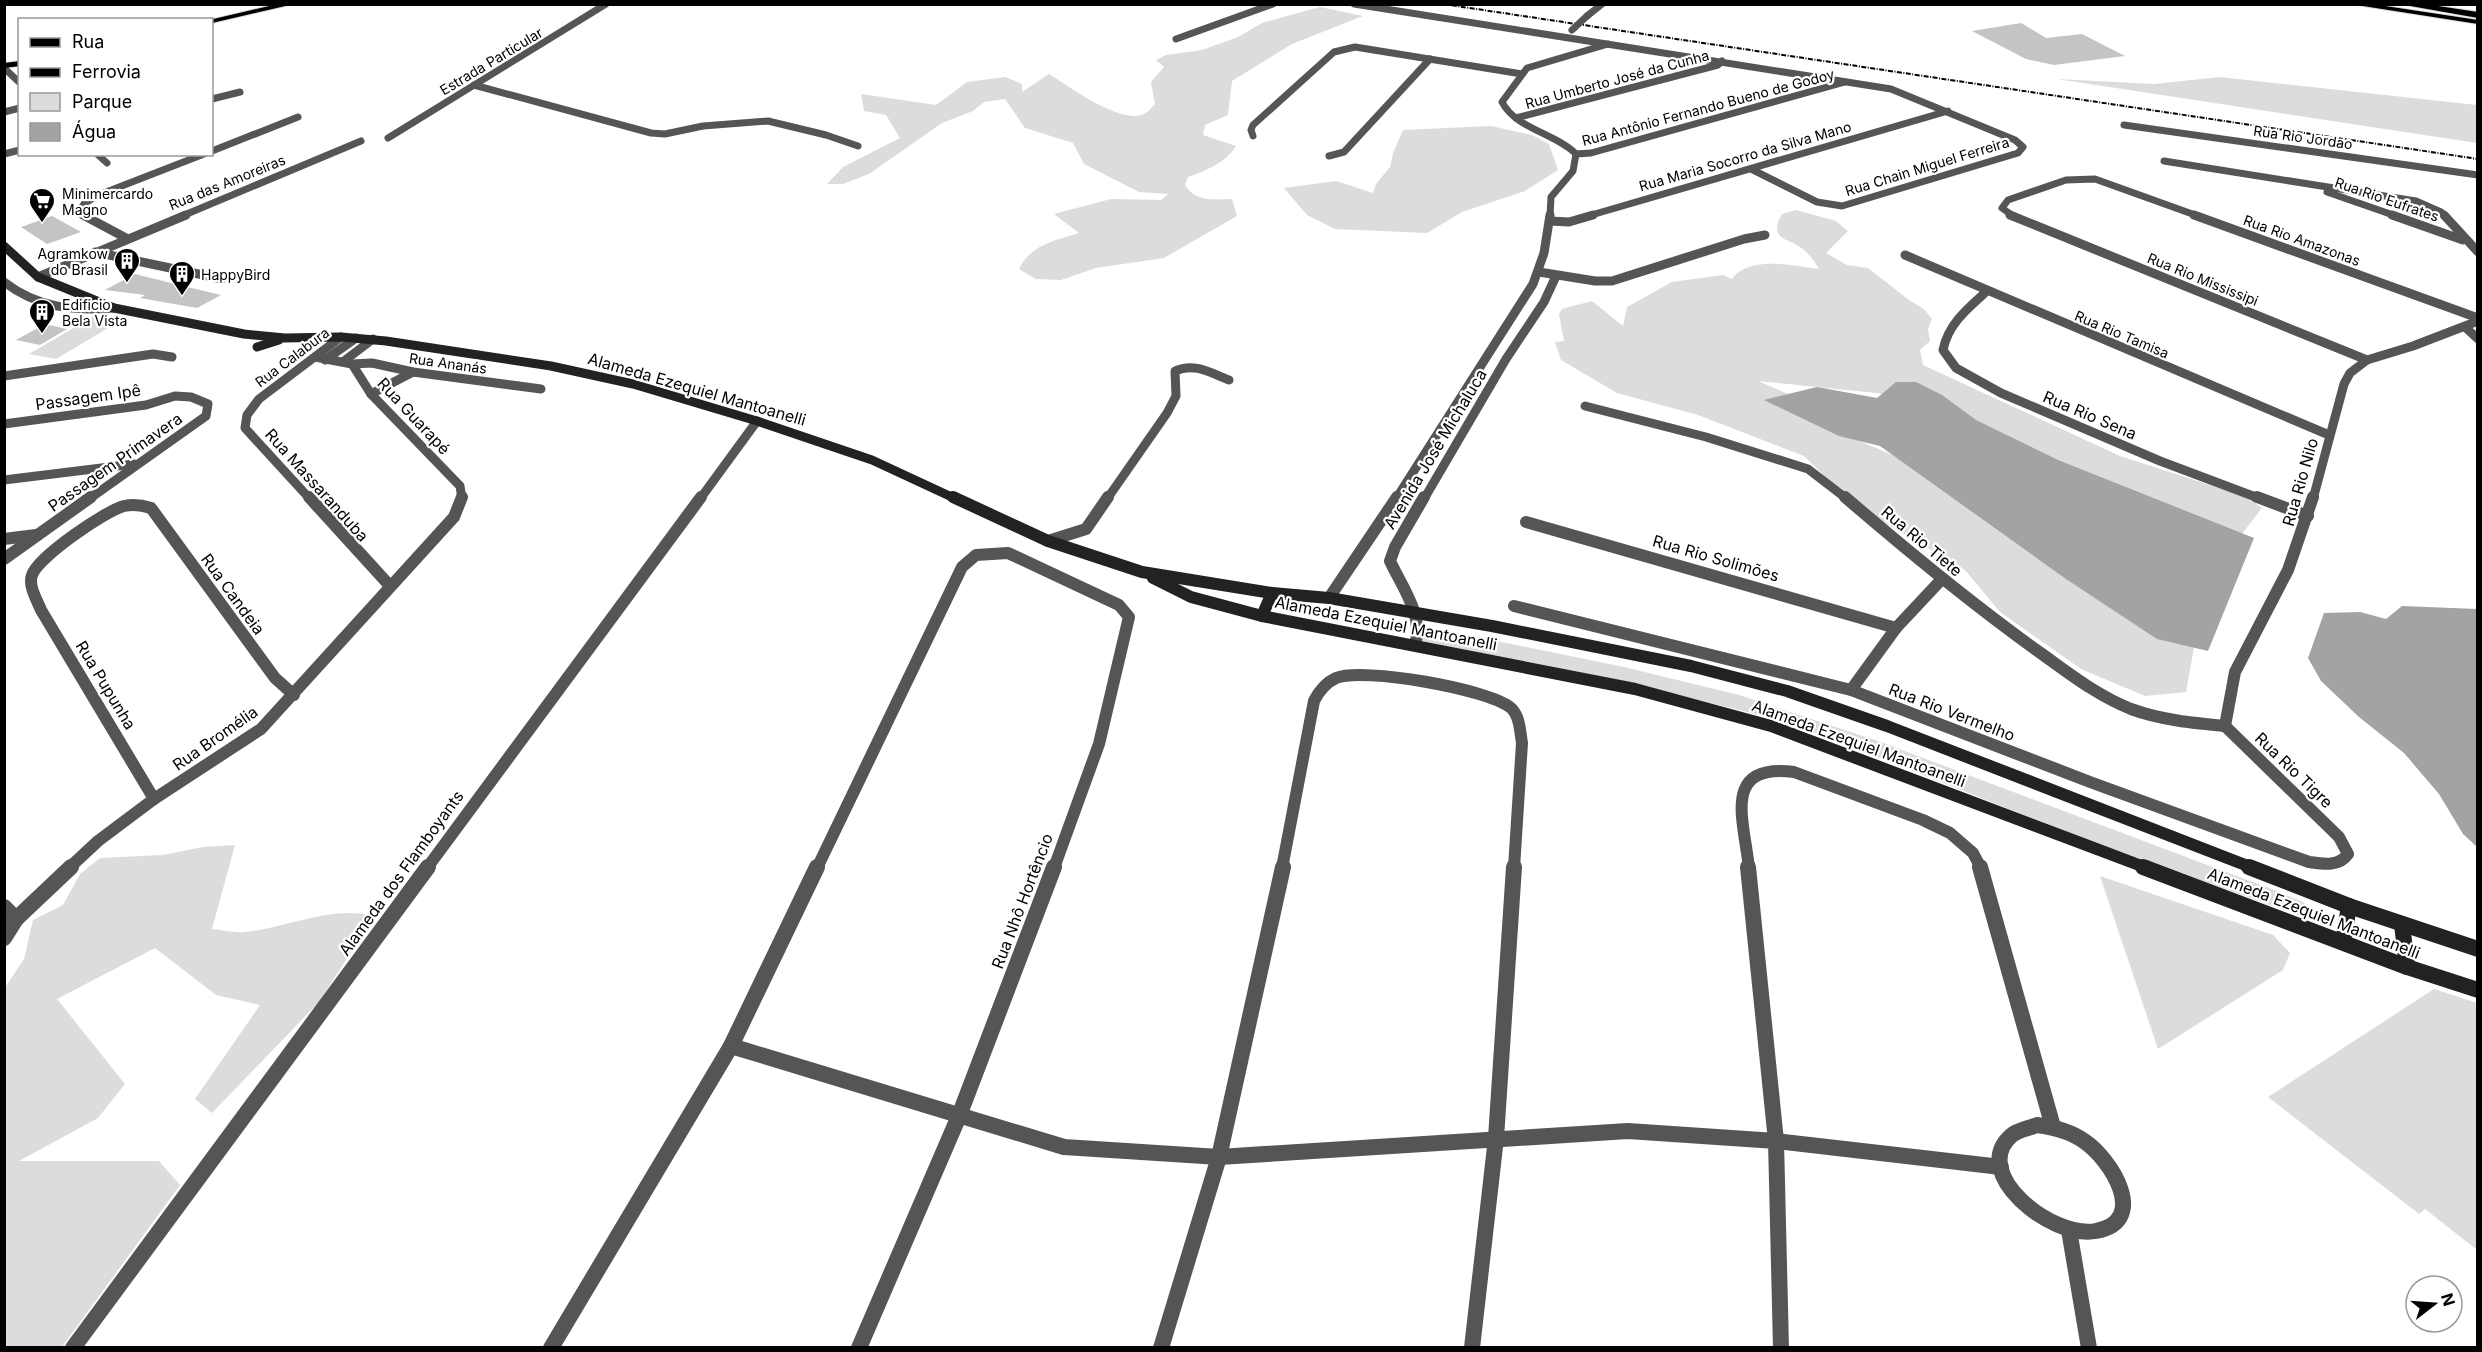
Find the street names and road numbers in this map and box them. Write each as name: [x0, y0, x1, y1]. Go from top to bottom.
street label: Estrada Particular: [436, 24, 546, 98]
street label: Rua Umberto José da Cunha: [1523, 46, 1711, 112]
street label: Rua Antônio Fernando Bueno de Godoy: [1580, 65, 1836, 149]
street label: Rua Maria Socorro da Silva Mano: [1637, 118, 1853, 194]
street label: Rua Rio Jordão: [2252, 122, 2354, 152]
street label: Rua Chain Miguel Ferreira: [1843, 133, 2011, 199]
street label: Rua das Amoreiras: [166, 151, 288, 213]
street label: Rua Rio Eufrates: [2333, 173, 2441, 225]
street label: Rua Rio Amazonas: [2241, 211, 2363, 269]
street label: Rua Rio Mississipi: [2145, 249, 2261, 309]
street label: Rua Rio Tamisa: [2072, 307, 2172, 361]
street label: Rua Calabura: [252, 324, 332, 390]
street label: Alameda Ezequiel Mantoanelli: [586, 348, 808, 430]
street label: Rua Ananás: [408, 349, 488, 377]
street label: Avenida José Michaluca: [1379, 365, 1491, 533]
street label: Rua Guarapé: [373, 373, 455, 459]
street label: Passagem Ipê: [34, 380, 142, 414]
street label: Rua Rio Sena: [2040, 386, 2140, 444]
street label: Passagem Primavera: [44, 408, 186, 516]
street label: Rua Massaranduba: [261, 424, 373, 546]
street label: Rua Rio Nilo: [2278, 436, 2322, 528]
street label: Rua Rio Tiete: [1877, 501, 1967, 581]
street label: Rua Rio Solimões: [1651, 530, 1781, 586]
street label: Rua Candeia: [197, 550, 269, 638]
street label: Alameda Ezequiel Mantoanelli: [1273, 592, 1499, 654]
street label: Rua Pupunha: [72, 637, 140, 733]
street label: Rua Rio Vermelho: [1886, 679, 2018, 745]
street label: Alameda Ezequiel Mantoanelli: [1749, 695, 1969, 791]
street label: Rua Bromélia: [169, 701, 261, 775]
street label: Rua Rio Tigre: [2251, 728, 2337, 812]
street label: Alameda dos Flamboyants: [334, 787, 468, 959]
street label: Rua Nhô Hortêncio: [987, 831, 1057, 971]
street label: Alameda Ezequiel Mantoanelli: [2205, 863, 2423, 963]

